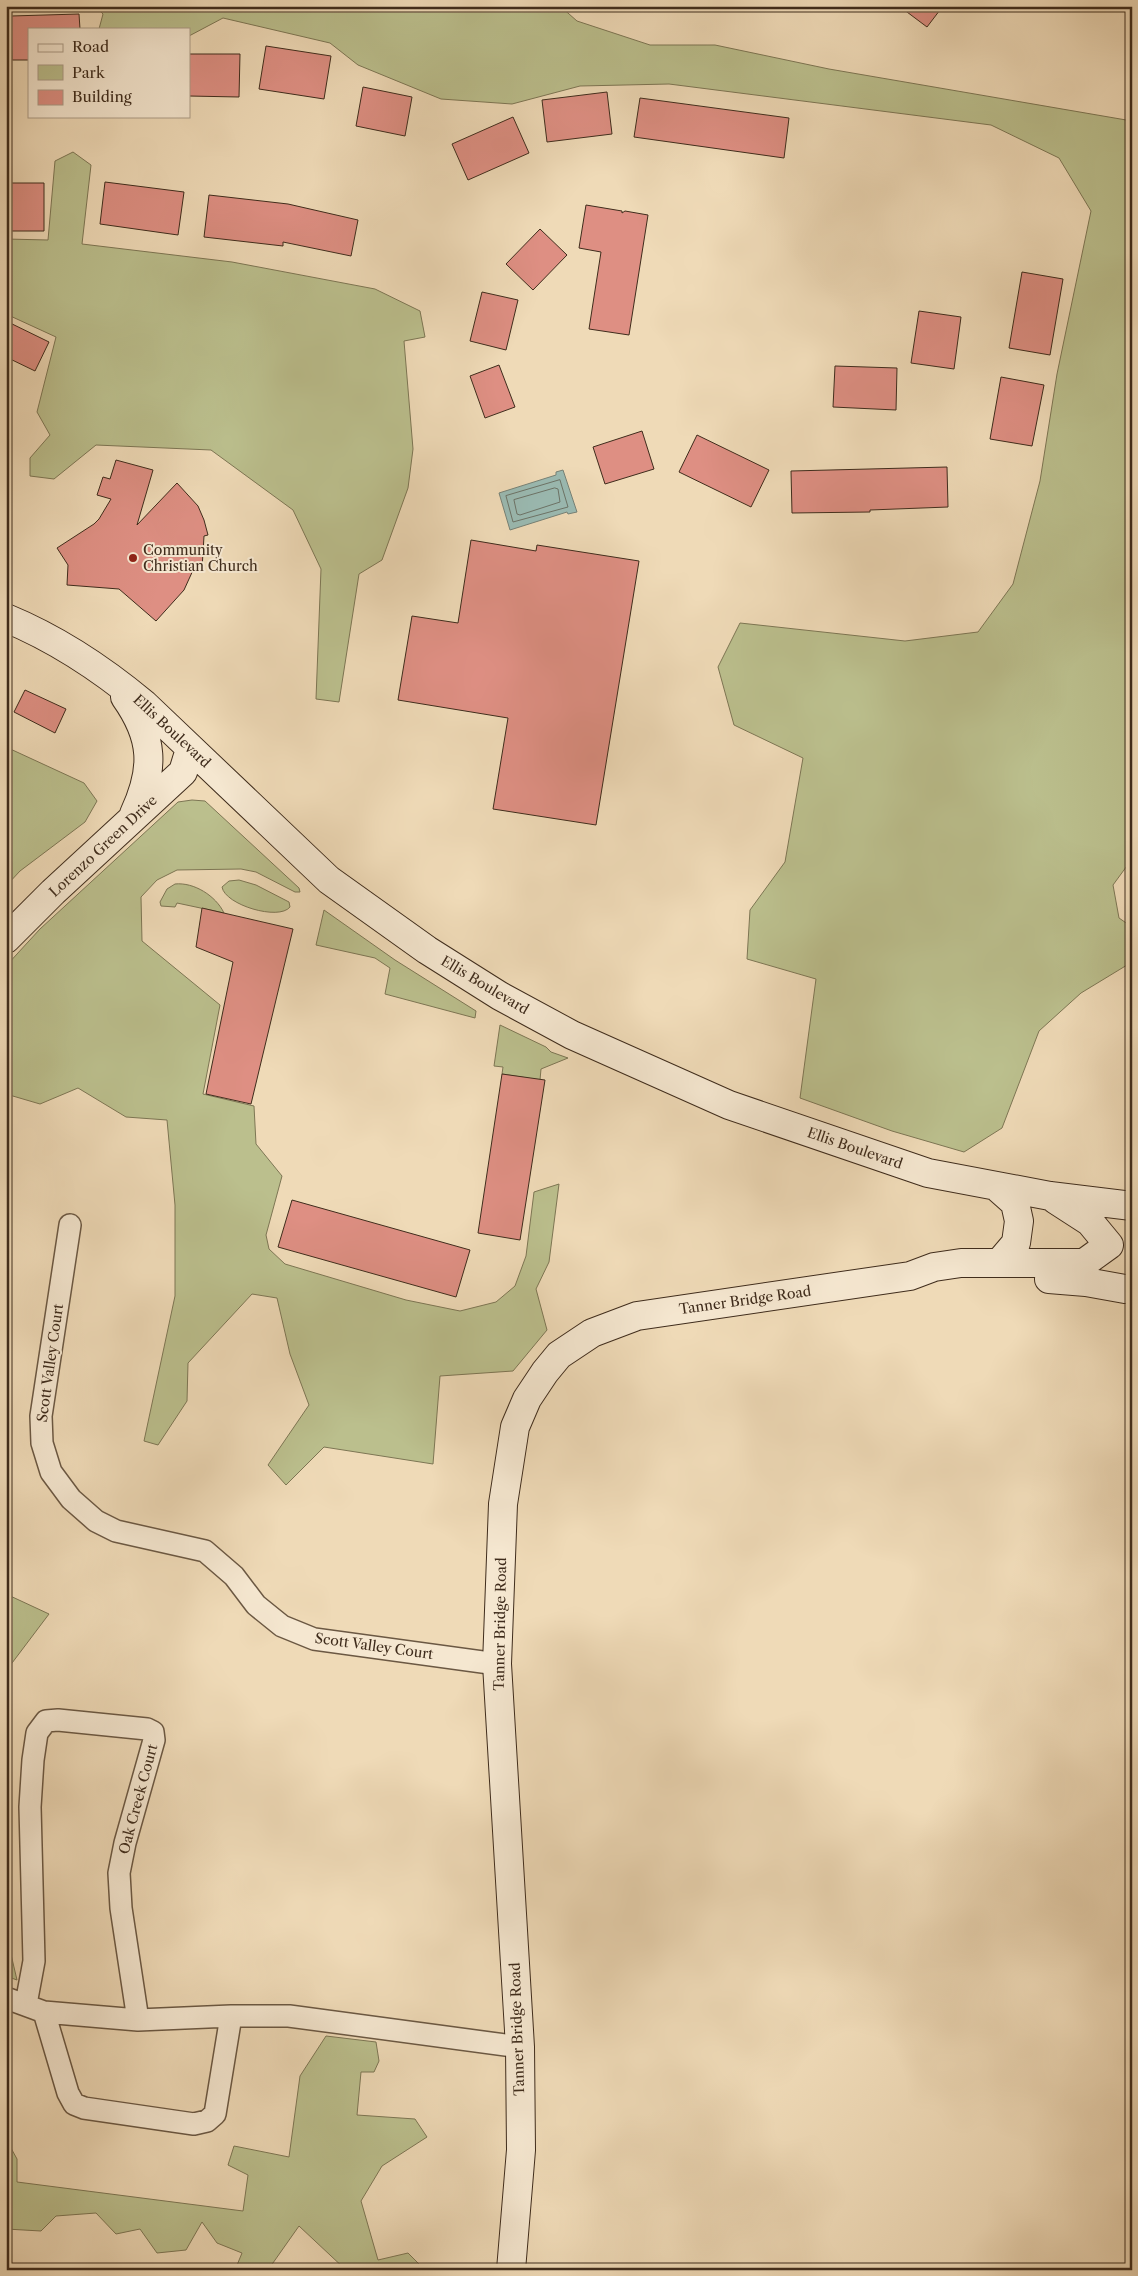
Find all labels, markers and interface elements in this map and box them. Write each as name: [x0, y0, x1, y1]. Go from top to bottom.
legend: [28, 28, 190, 118]
text: Road: [72, 37, 109, 56]
text: Park: [72, 63, 106, 82]
text: Building: [72, 87, 132, 106]
place label: Community Christian Church: [143, 541, 258, 575]
marker: Community Christian Church: [127, 552, 139, 564]
street label: Ellis Boulevard: [129, 690, 215, 772]
street label: Lorenzo Green Drive: [45, 791, 161, 901]
street label: Ellis Boulevard: [438, 952, 533, 1019]
street label: Ellis Boulevard: [805, 1123, 905, 1173]
street label: Tanner Bridge Road: [678, 1282, 813, 1318]
street label: Scott Valley Court: [33, 1303, 67, 1423]
street label: Tanner Bridge Road: [490, 1557, 510, 1691]
street label: Scott Valley Court: [314, 1629, 434, 1663]
street label: Oak Creek Court: [115, 1742, 161, 1856]
street label: Tanner Bridge Road: [506, 1962, 528, 2096]

